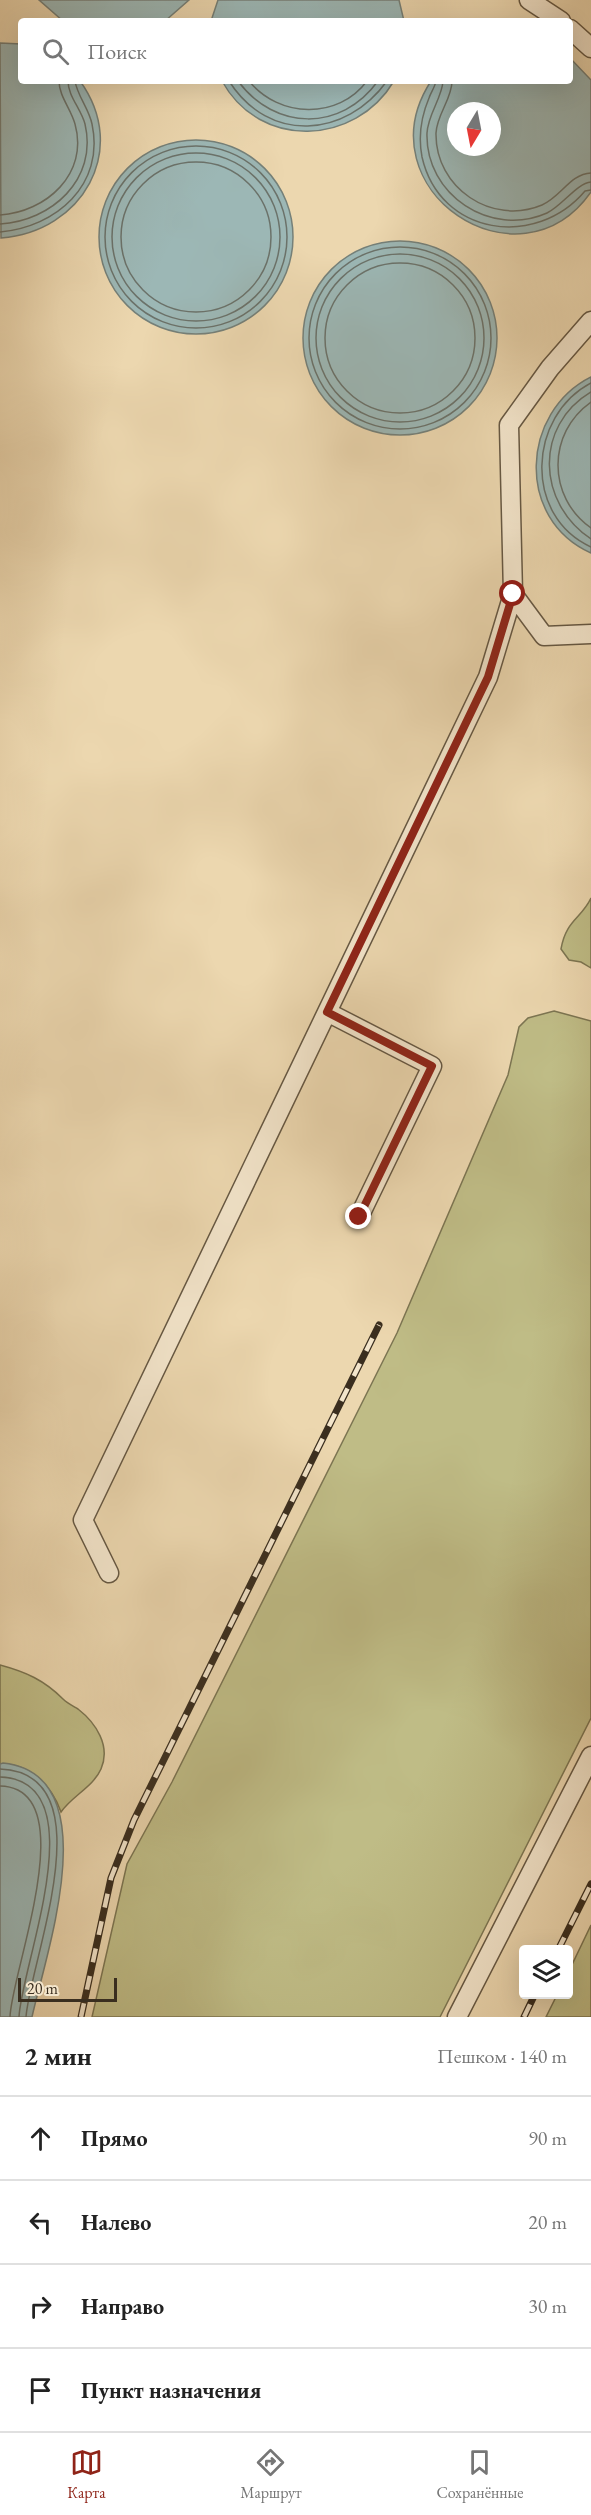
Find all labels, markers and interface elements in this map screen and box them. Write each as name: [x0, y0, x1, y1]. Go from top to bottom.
search box: [18, 18, 573, 84]
icon: search: [39, 35, 72, 68]
text: Поиск: [87, 37, 147, 66]
north arrow: [447, 102, 501, 156]
route start: [499, 580, 525, 606]
route end: [345, 1203, 371, 1229]
map controls: [519, 1945, 573, 1999]
button: layers: [519, 1945, 573, 1999]
scale bar: [18, 1975, 117, 2002]
text: 20 m: [27, 1978, 58, 1999]
text: 2 мин: [24, 2039, 92, 2073]
text: Пешком · 140 m: [437, 2043, 567, 2069]
icon: ahead: [24, 2122, 57, 2155]
text: Прямо: [81, 2124, 148, 2153]
text: 90 m: [528, 2125, 567, 2151]
icon: left: [24, 2206, 57, 2239]
text: Налево: [81, 2208, 151, 2237]
text: 20 m: [528, 2209, 567, 2235]
icon: right: [24, 2290, 57, 2323]
text: Направо: [81, 2292, 164, 2321]
text: 30 m: [528, 2293, 567, 2319]
icon: arrive: [24, 2374, 57, 2407]
text: Пункт назначения: [81, 2376, 261, 2405]
tab: Карта: [67, 2446, 106, 2503]
tab: Маршрут: [240, 2446, 302, 2503]
tab: Сохранённые: [436, 2446, 524, 2503]

